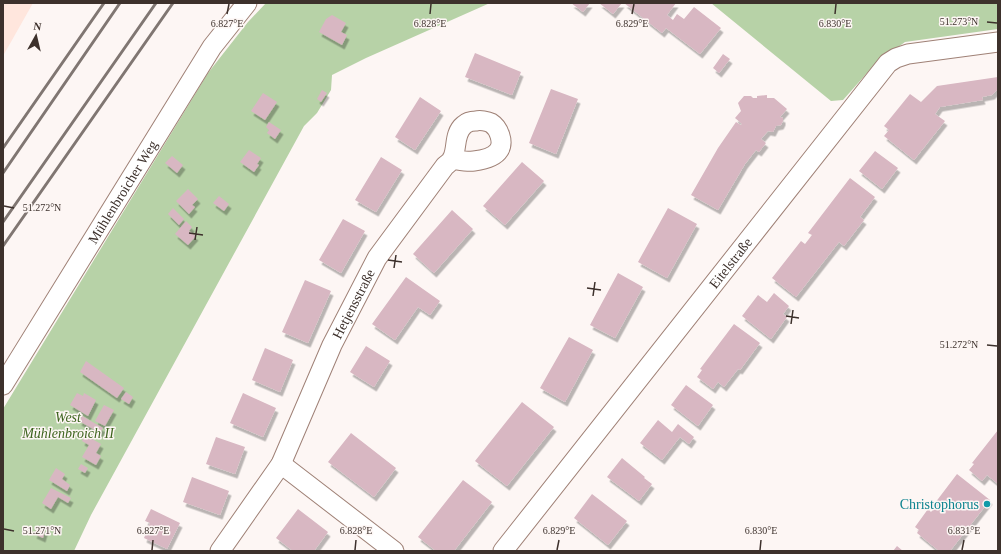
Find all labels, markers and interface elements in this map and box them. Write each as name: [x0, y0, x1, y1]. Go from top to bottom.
north arrow: [16, 16, 56, 56]
text: 51.273°N: [940, 16, 978, 27]
text: 6.827°E: [211, 18, 243, 29]
text: 6.828°E: [414, 18, 446, 29]
text: 6.829°E: [616, 18, 648, 29]
text: 6.830°E: [819, 18, 851, 29]
text: N: [33, 20, 42, 33]
street label: Mühlenbroicher Weg: [85, 137, 160, 246]
text: 51.272°N: [23, 202, 61, 213]
street label: Eitelstraße: [706, 235, 755, 291]
street label: Hetjensstraße: [329, 267, 377, 341]
text: 51.272°N: [940, 339, 978, 350]
park label: West Mühlenbroich II: [21, 410, 115, 441]
place label: Christophorus: [900, 497, 979, 512]
marker: Christophorus: [982, 499, 992, 509]
text: 51.271°N: [23, 525, 61, 536]
text: 6.827°E: [137, 525, 169, 536]
text: 6.828°E: [340, 525, 372, 536]
text: 6.829°E: [543, 525, 575, 536]
text: 6.830°E: [745, 525, 777, 536]
text: 6.831°E: [948, 525, 980, 536]

